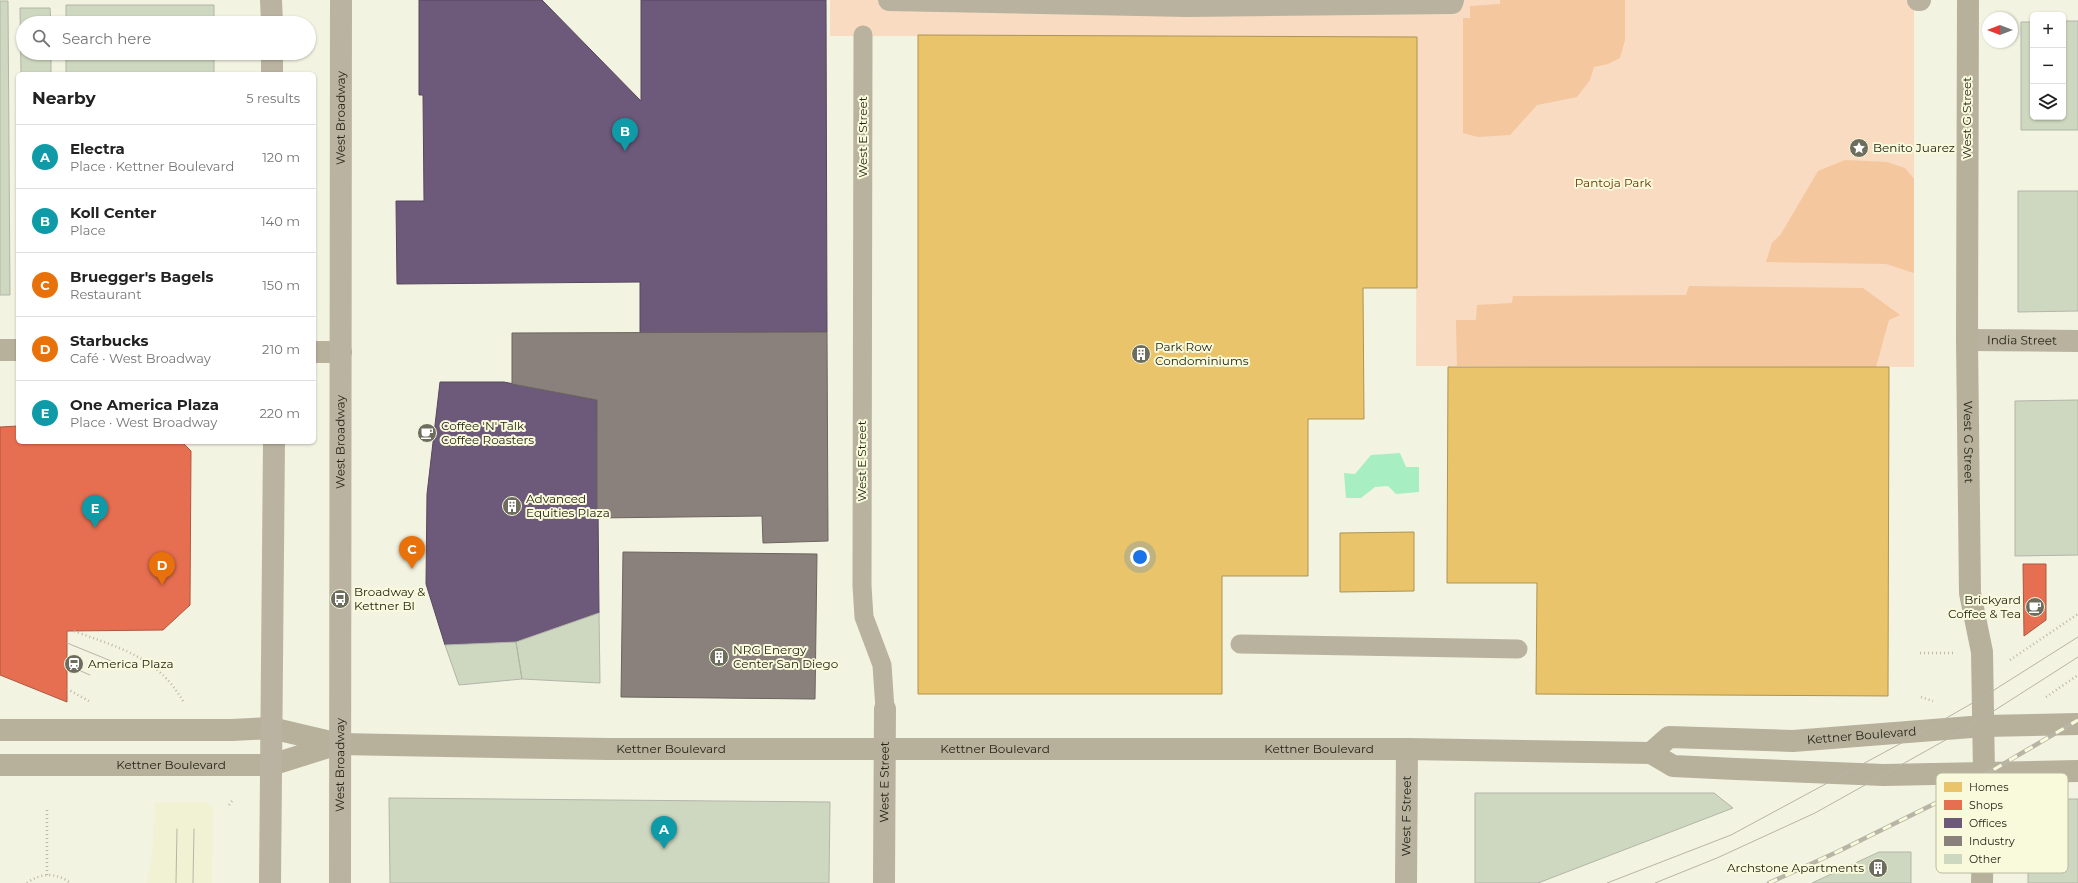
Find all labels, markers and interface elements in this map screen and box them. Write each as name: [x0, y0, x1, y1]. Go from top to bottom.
north arrow: [1982, 12, 2018, 48]
map controls: [2030, 12, 2066, 120]
button: +: [2030, 12, 2066, 48]
search box: [16, 16, 316, 60]
icon: search: [30, 27, 52, 49]
text: Search here: [62, 29, 151, 48]
button: −: [2030, 48, 2066, 84]
street label: West Broadway: [333, 71, 348, 165]
street label: West G Street: [1959, 77, 1974, 159]
button: layers: [2030, 84, 2066, 120]
text: Nearby: [32, 88, 96, 108]
text: 5 results: [246, 90, 300, 106]
street label: West E Street: [855, 96, 870, 178]
pin: B: [612, 118, 638, 151]
place icon: Benito Juarez: [1848, 137, 1870, 159]
text: Electra: [70, 139, 125, 158]
place label: Benito Juarez: [1873, 140, 1955, 155]
text: A: [40, 149, 50, 165]
text: 120 m: [262, 149, 300, 165]
text: Place · Kettner Boulevard: [70, 158, 234, 174]
park label: Pantoja Park: [1575, 175, 1652, 190]
text: Koll Center: [70, 203, 157, 222]
text: B: [40, 213, 50, 229]
text: 140 m: [261, 213, 300, 229]
text: Place: [70, 222, 106, 238]
text: Bruegger's Bagels: [70, 267, 214, 286]
text: C: [40, 277, 50, 293]
text: 150 m: [262, 277, 300, 293]
text: Restaurant: [70, 286, 141, 302]
text: Starbucks: [70, 331, 148, 350]
street label: India Street: [1987, 332, 2057, 348]
place label: Park Row Condominiums: [1155, 339, 1249, 368]
text: D: [40, 341, 50, 357]
text: 210 m: [262, 341, 300, 357]
building icon: Park Row Condominiums: [1130, 343, 1152, 365]
text: Café · West Broadway: [70, 350, 211, 366]
text: One America Plaza: [70, 395, 219, 414]
street label: West Broadway: [332, 395, 348, 489]
street label: West G Street: [1961, 401, 1977, 483]
text: E: [41, 405, 49, 421]
text: 220 m: [259, 405, 300, 421]
text: Place · West Broadway: [70, 414, 217, 430]
place label: Coffee 'N' Talk Coffee Roasters: [441, 418, 534, 447]
street label: West E Street: [854, 420, 869, 502]
cafe icon: Coffee 'N' Talk Coffee Roasters: [416, 422, 438, 444]
place label: Advanced Equities Plaza: [526, 491, 610, 520]
pin: E: [82, 495, 108, 528]
building icon: Advanced Equities Plaza: [501, 495, 523, 517]
pin: C: [399, 536, 425, 569]
your location: [1130, 547, 1150, 567]
pin: D: [149, 552, 175, 585]
place label: Broadway & Kettner Bl: [354, 584, 425, 613]
bus stop icon: Broadway & Kettner Bl: [329, 588, 351, 610]
place label: Brickyard Coffee & Tea: [1948, 592, 2021, 621]
cafe icon: Brickyard Coffee & Tea: [2024, 596, 2046, 618]
place label: NRG Energy Center San Diego: [733, 642, 838, 671]
building icon: NRG Energy Center San Diego: [708, 646, 730, 668]
station icon: America Plaza: [63, 653, 85, 675]
place label: America Plaza: [88, 656, 174, 671]
street label: West Broadway: [332, 718, 347, 812]
street label: Kettner Boulevard: [1806, 723, 1917, 747]
street label: Kettner Boulevard: [616, 741, 726, 756]
street label: West E Street: [876, 741, 892, 823]
street label: Kettner Boulevard: [940, 741, 1050, 756]
street label: Kettner Boulevard: [1264, 741, 1374, 756]
street label: Kettner Boulevard: [116, 757, 226, 772]
legend: [1936, 773, 2068, 873]
street label: West F Street: [1398, 775, 1414, 857]
text: Homes: [1969, 780, 2009, 794]
text: Shops: [1969, 798, 2004, 812]
pin: A: [651, 816, 677, 849]
text: Offices: [1969, 816, 2007, 830]
text: Industry: [1969, 834, 2015, 848]
text: Other: [1969, 852, 2001, 866]
building icon: Archstone Apartments: [1867, 857, 1889, 879]
place label: Archstone Apartments: [1727, 860, 1864, 875]

